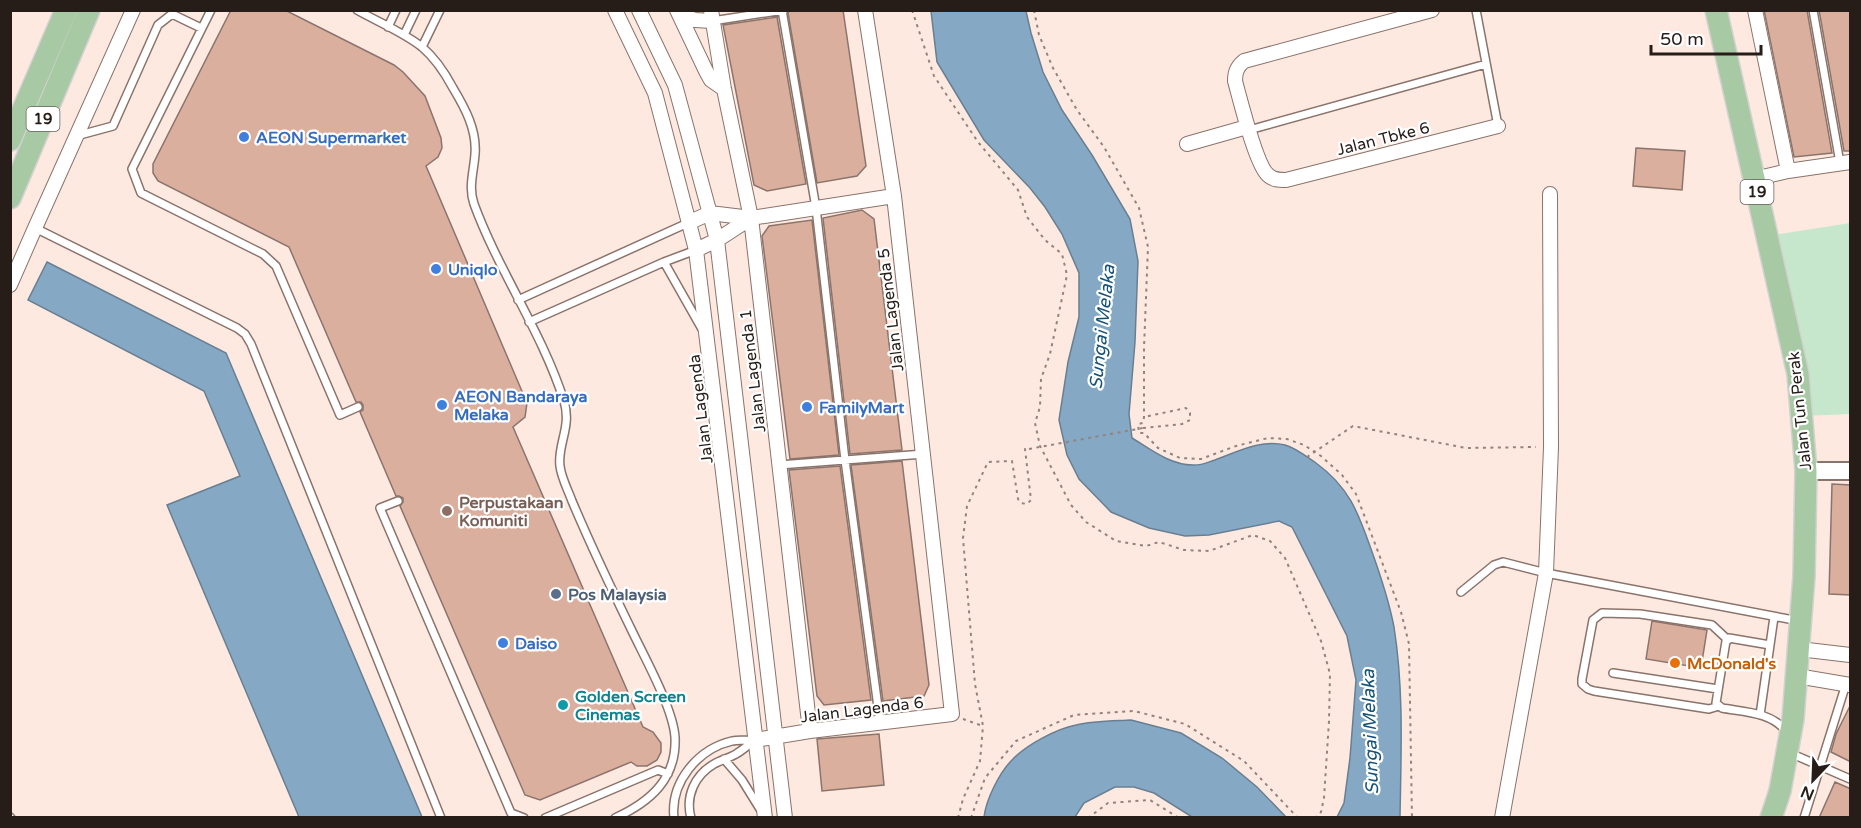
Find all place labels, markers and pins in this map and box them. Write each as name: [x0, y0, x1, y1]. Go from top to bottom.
place label: AEON Supermarket: [256, 128, 407, 148]
marker: AEON Supermarket: [237, 130, 251, 144]
place label: Uniqlo: [448, 260, 498, 280]
marker: Uniqlo: [429, 262, 443, 276]
place label: AEON Bandaraya Melaka: [454, 387, 587, 425]
marker: AEON Bandaraya Melaka: [435, 398, 449, 412]
place label: FamilyMart: [819, 398, 905, 418]
marker: FamilyMart: [800, 400, 814, 414]
place label: Perpustakaan Komuniti: [459, 493, 564, 531]
marker: Perpustakaan Komuniti: [440, 504, 454, 518]
place label: Pos Malaysia: [568, 585, 667, 605]
marker: Pos Malaysia: [549, 587, 563, 601]
place label: Daiso: [515, 634, 558, 654]
marker: Daiso: [496, 636, 510, 650]
place label: McDonald's: [1687, 654, 1777, 674]
marker: McDonald's: [1668, 656, 1682, 670]
place label: Golden Screen Cinemas: [575, 687, 686, 725]
marker: Golden Screen Cinemas: [556, 698, 570, 712]

